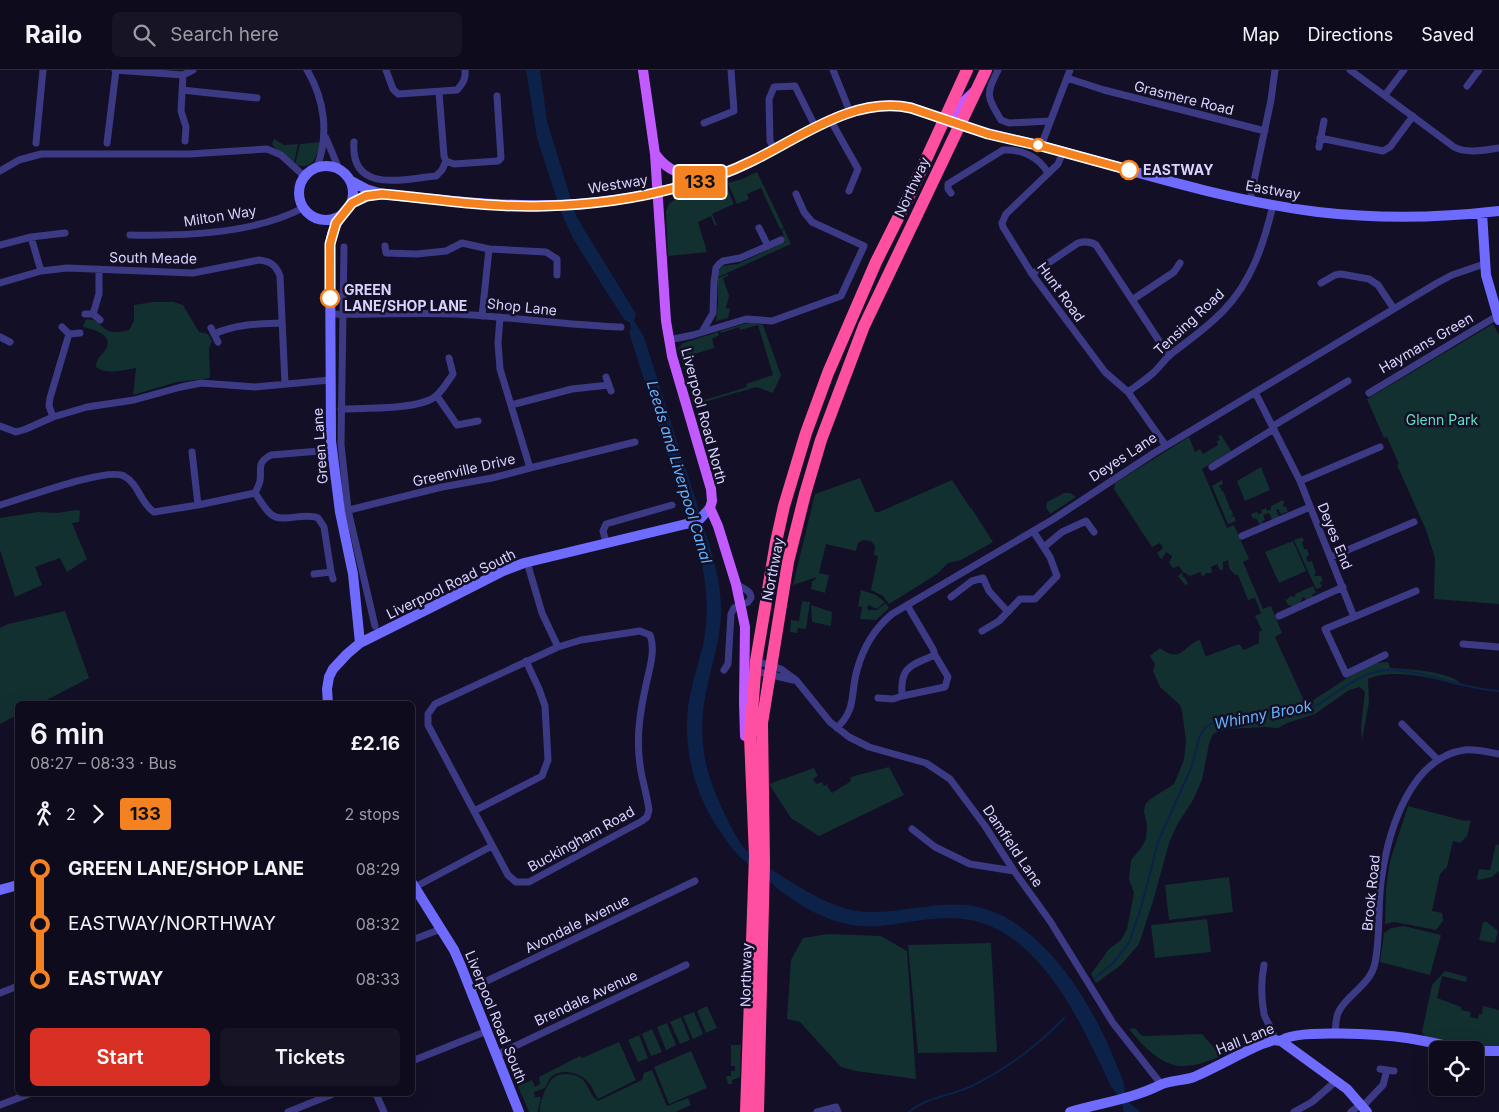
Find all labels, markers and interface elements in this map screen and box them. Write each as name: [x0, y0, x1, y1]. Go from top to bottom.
search box: [112, 12, 462, 57]
text: Railo: [25, 20, 82, 49]
icon: search: [130, 21, 158, 49]
text: Search here: [170, 23, 279, 46]
text: Map: [1242, 24, 1280, 45]
text: Directions: [1308, 24, 1393, 45]
text: Saved: [1421, 24, 1474, 45]
street label: Grasmere Road: [1132, 77, 1236, 118]
unlabelled marker: [1031, 138, 1045, 152]
street label: Northway: [890, 154, 933, 220]
marker: EASTWAY: [1119, 160, 1139, 180]
place label: EASTWAY: [1143, 161, 1213, 178]
line badge: 133: [671, 166, 729, 198]
street label: Westway: [587, 170, 649, 197]
text: 133: [685, 171, 716, 192]
street label: Eastway: [1244, 176, 1302, 203]
street label: Milton Way: [182, 201, 258, 230]
street label: South Meade: [109, 248, 197, 267]
street label: Hunt Road: [1034, 259, 1089, 325]
place label: GREEN LANE/SHOP LANE: [344, 281, 467, 314]
street label: Tensing Road: [1150, 285, 1227, 358]
marker: GREEN LANE/SHOP LANE: [320, 288, 340, 308]
street label: Shop Lane: [486, 294, 558, 319]
street label: Haymans Green: [1376, 309, 1476, 376]
street label: Liverpool Road North: [678, 346, 731, 486]
water label: Leeds and Liverpool Canal: [643, 378, 716, 566]
street label: Green Lane: [308, 407, 331, 485]
park label: Glenn Park: [1406, 411, 1479, 428]
street label: Deyes Lane: [1086, 428, 1160, 485]
street label: Greenville Drive: [411, 449, 517, 490]
street label: Deyes End: [1314, 500, 1357, 572]
street label: Northway: [758, 536, 787, 602]
street label: Liverpool Road South: [383, 545, 518, 622]
water label: Whinny Brook: [1213, 696, 1314, 733]
text: 6 min: [30, 717, 105, 751]
text: £2.16: [351, 732, 400, 755]
text: 08:27 – 08:33 · Bus: [30, 753, 177, 773]
icon: walk: [30, 800, 58, 828]
icon: forward: [84, 800, 112, 828]
street label: Buckingham Road: [524, 802, 637, 875]
street label: Damfield Lane: [980, 802, 1047, 890]
text: 133: [130, 803, 161, 824]
text: 2: [66, 804, 76, 824]
text: 2 stops: [344, 804, 400, 824]
street label: Brook Road: [1358, 854, 1383, 932]
text: GREEN LANE/SHOP LANE: [68, 857, 304, 880]
text: 08:29: [356, 859, 400, 879]
street label: Avondale Avenue: [522, 891, 632, 956]
text: EASTWAY/NORTHWAY: [68, 912, 276, 935]
text: 08:32: [356, 914, 400, 934]
street label: Northway: [736, 943, 755, 1007]
street label: Liverpool Road South: [462, 948, 531, 1086]
street label: Brendale Avenue: [532, 966, 640, 1029]
text: EASTWAY: [68, 967, 164, 990]
text: 08:33: [356, 969, 400, 989]
street label: Hall Lane: [1213, 1019, 1276, 1058]
button: Start: [30, 1028, 210, 1086]
button: Tickets: [220, 1028, 400, 1086]
map controls: [1429, 1041, 1484, 1096]
button: locate: [1429, 1041, 1484, 1096]

